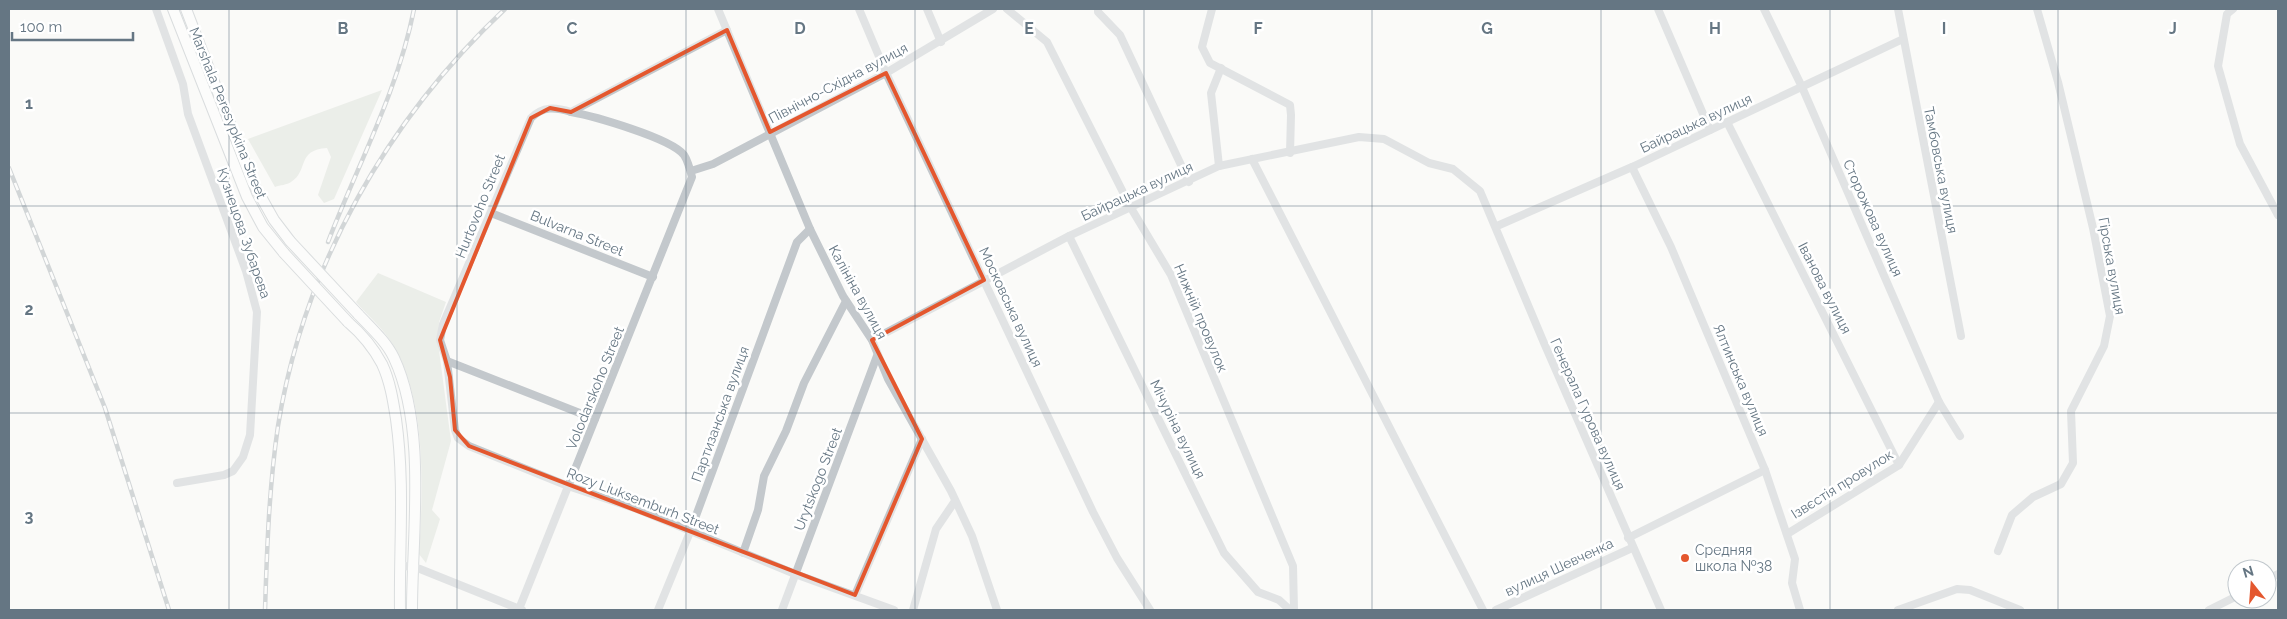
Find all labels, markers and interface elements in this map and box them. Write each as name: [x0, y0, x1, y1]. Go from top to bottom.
scale bar: [12, 10, 134, 42]
text: 100 m: [20, 18, 62, 36]
text: B: [338, 19, 349, 38]
text: C: [567, 19, 578, 38]
text: D: [794, 19, 806, 38]
text: E: [1024, 19, 1034, 38]
text: F: [1253, 19, 1263, 38]
text: G: [1481, 19, 1493, 38]
text: H: [1709, 19, 1721, 38]
text: I: [1942, 19, 1946, 38]
text: J: [2169, 19, 2177, 38]
street label: Marshala Peresypkina Street: [186, 25, 270, 201]
street label: Північно-Східна вулиця: [766, 39, 910, 127]
street label: Байрацька вулиця: [1638, 90, 1754, 156]
text: 1: [25, 94, 33, 113]
street label: Тамбовська вулиця: [1921, 105, 1961, 235]
street label: Hurtovoho Street: [452, 151, 508, 260]
street label: Сторожова вулиця: [1840, 157, 1906, 279]
street label: Байрацька вулиця: [1079, 158, 1195, 224]
street label: Кузнецова Зубарева: [214, 166, 274, 300]
street label: Bulvarna Street: [528, 207, 626, 259]
street label: Гірська вулиця: [2096, 216, 2128, 316]
street label: Іванова вулиця: [1795, 240, 1855, 336]
street label: Калініна вулиця: [826, 242, 890, 342]
street label: Московська вулиця: [976, 244, 1046, 370]
street label: Нижній провулок: [1171, 261, 1231, 375]
text: 2: [24, 300, 34, 319]
street label: Ялтинська вулиця: [1710, 322, 1772, 438]
street label: Volodarskoho Street: [563, 324, 627, 452]
street label: Генерала Гурова вулиця: [1547, 336, 1629, 492]
street label: Партизанська вулиця: [688, 344, 752, 484]
street label: Мічуріна вулиця: [1147, 377, 1209, 481]
street label: Urytskogo Street: [791, 425, 845, 533]
street label: Ізвєстія провулок: [1788, 446, 1896, 522]
street label: Rozy Liuksemburh Street: [565, 465, 722, 538]
text: 3: [25, 507, 34, 526]
street label: вулиця Шевченка: [1502, 535, 1616, 599]
place label: Средняя школа №38: [1695, 542, 1772, 574]
marker: Средняя школа №38: [1679, 552, 1691, 564]
north arrow: [2227, 559, 2277, 609]
text: N: [2241, 562, 2256, 581]

